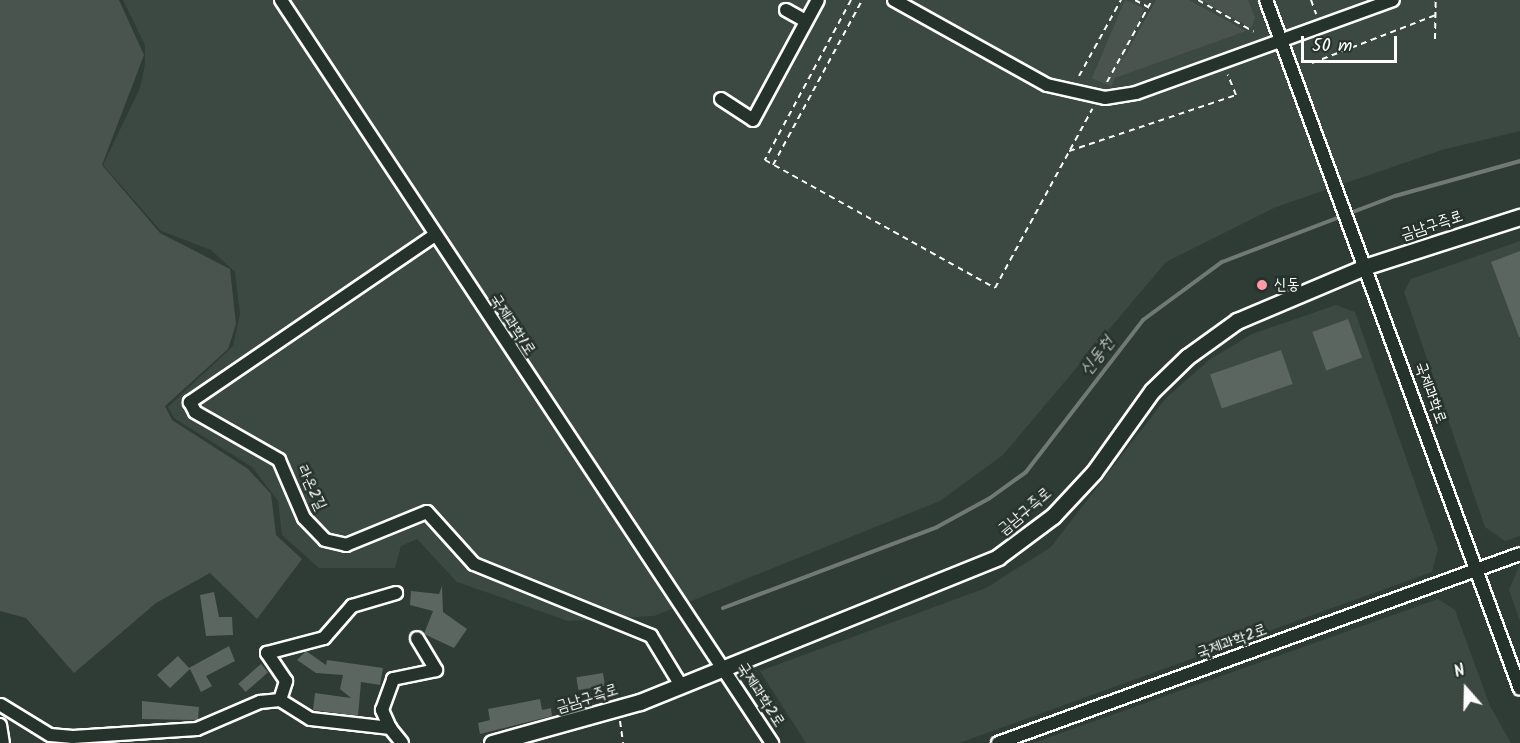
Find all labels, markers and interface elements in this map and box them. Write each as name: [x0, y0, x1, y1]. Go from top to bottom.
scale bar: [1304, 24, 1400, 62]
text: 50 m: [1312, 32, 1352, 61]
street label: 금남구즉로: [1398, 207, 1466, 245]
place label: 신동: [1274, 275, 1300, 295]
marker: 신동: [1255, 278, 1269, 292]
street label: 국제과학1로: [485, 291, 539, 359]
water label: 신동천: [1076, 333, 1120, 381]
street label: 국제과학로: [1410, 359, 1450, 427]
street label: 라온2길: [292, 462, 330, 514]
street label: 금남구즉로: [994, 484, 1056, 540]
street label: 국제과학2로: [1194, 620, 1270, 664]
text: N: [1451, 658, 1469, 685]
street label: 국제과학2로: [732, 659, 788, 731]
north arrow: [1436, 659, 1496, 719]
street label: 금남구즉로: [553, 680, 621, 718]

